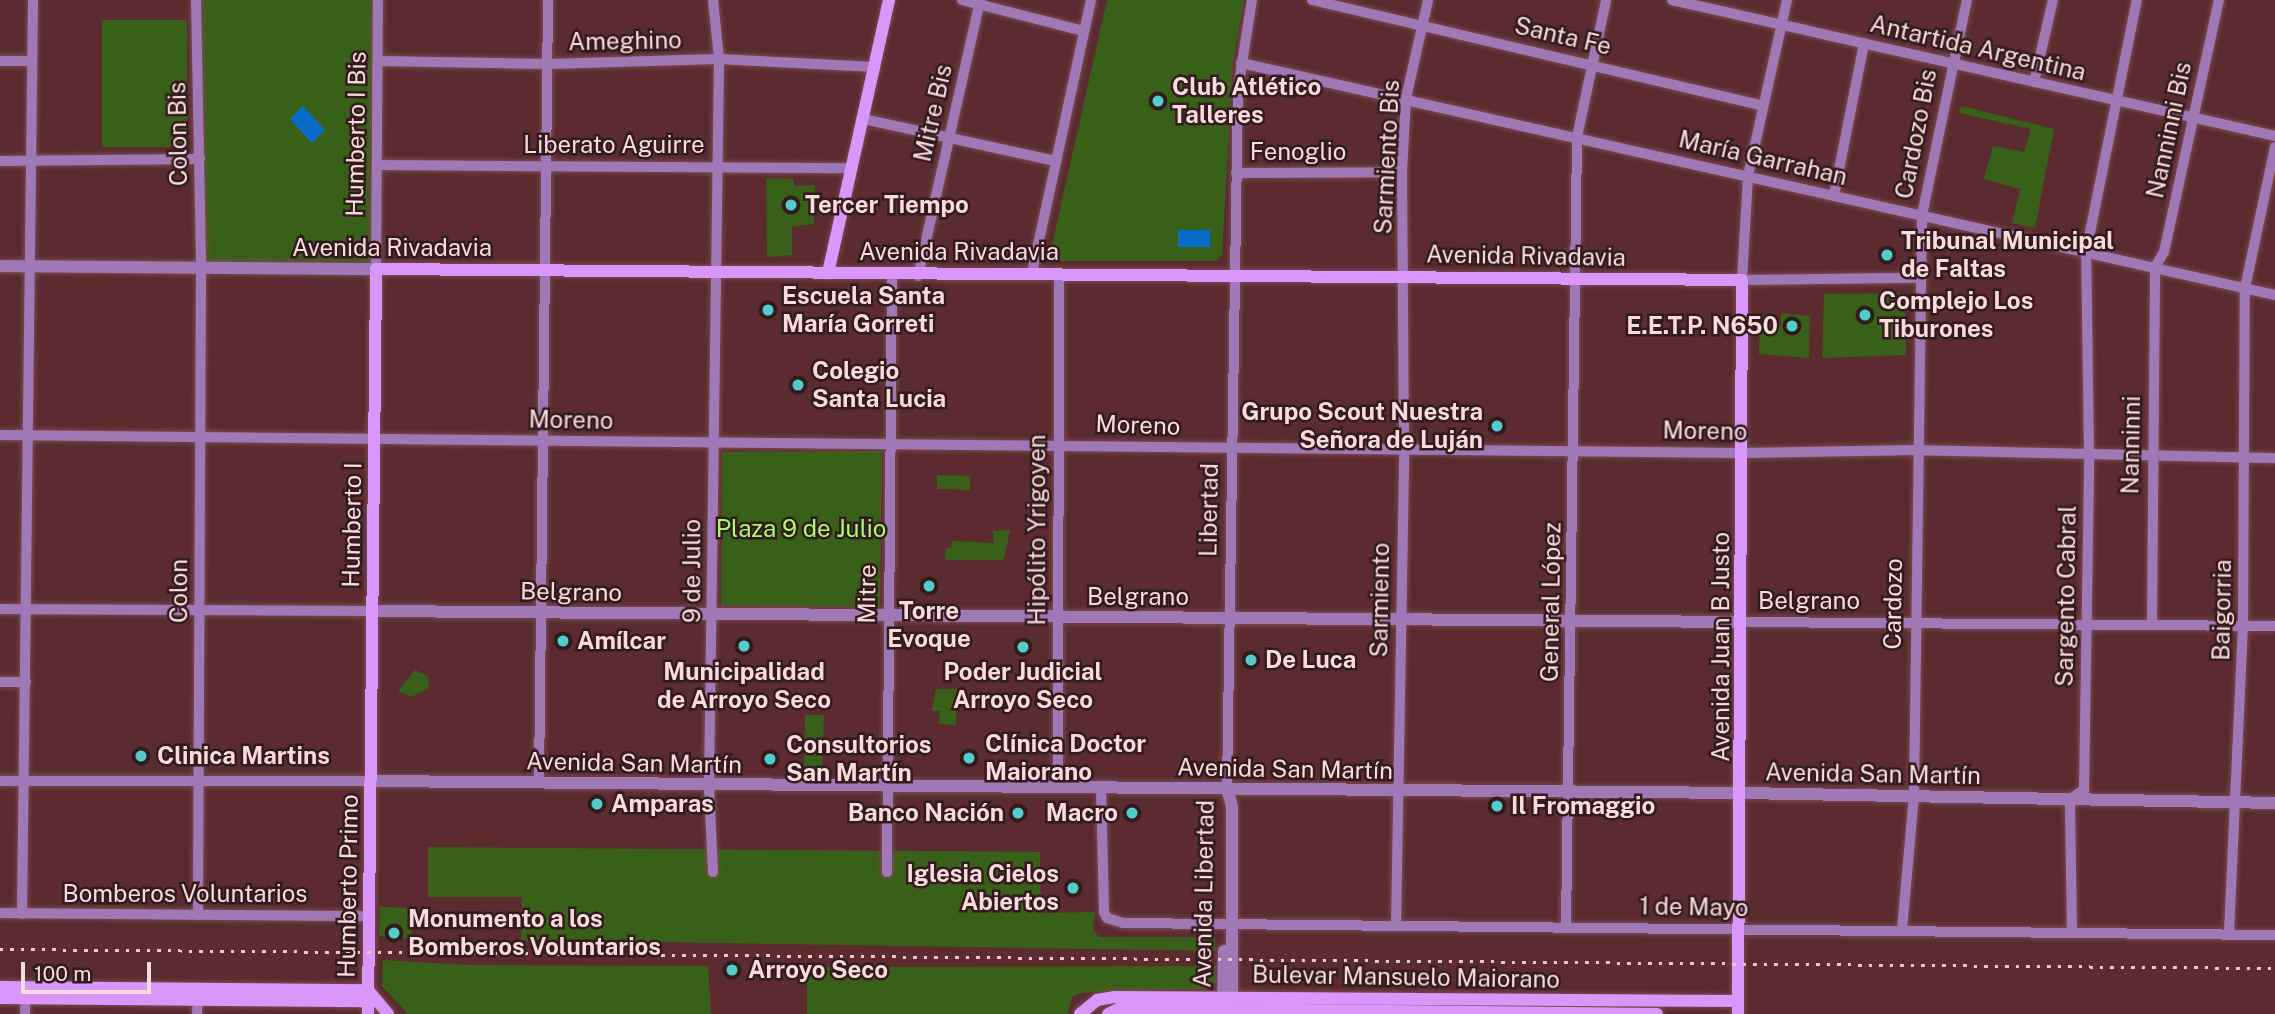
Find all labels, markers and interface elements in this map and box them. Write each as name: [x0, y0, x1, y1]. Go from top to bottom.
street label: Antartida Argentina: [1867, 9, 2089, 87]
street label: Santa Fe: [1512, 11, 1614, 61]
street label: Ameghino: [568, 26, 682, 56]
street label: Humberto I Bis: [340, 51, 372, 217]
street label: Nanninni Bis: [2140, 59, 2198, 201]
street label: Mitre Bis: [908, 61, 958, 165]
street label: Cardozo Bis: [1889, 67, 1943, 201]
place label: Club Atlético Talleres: [1172, 73, 1321, 129]
street label: Sarmiento Bis: [1369, 79, 1405, 235]
street label: Colon Bis: [163, 82, 193, 186]
marker: Club Atlético Talleres: [1150, 93, 1166, 109]
street label: María Garrahan: [1676, 125, 1850, 191]
street label: Liberato Aguirre: [523, 131, 705, 159]
street label: Fenoglio: [1250, 138, 1346, 166]
place label: Tercer Tiempo: [805, 191, 969, 219]
marker: Tercer Tiempo: [783, 197, 799, 213]
place label: Tribunal Municipal de Faltas: [1901, 227, 2114, 283]
street label: Avenida Rivadavia: [292, 234, 492, 262]
street label: Avenida Rivadavia: [859, 238, 1059, 266]
street label: Avenida Rivadavia: [1426, 240, 1626, 272]
marker: Tribunal Municipal de Faltas: [1879, 247, 1895, 263]
place label: Escuela Santa María Gorreti: [782, 282, 945, 338]
place label: Complejo Los Tiburones: [1879, 287, 2033, 343]
marker: Escuela Santa María Gorreti: [760, 302, 776, 318]
marker: Complejo Los Tiburones: [1857, 307, 1873, 323]
place label: E.E.T.P. N650: [1626, 312, 1778, 340]
marker: E.E.T.P. N650: [1784, 318, 1800, 334]
place label: Colegio Santa Lucia: [812, 357, 946, 413]
marker: Colegio Santa Lucia: [790, 377, 806, 393]
street label: Nanninni: [2116, 395, 2146, 495]
place label: Grupo Scout Nuestra Señora de Luján: [1241, 398, 1483, 454]
street label: Moreno: [528, 405, 614, 435]
street label: Moreno: [1095, 409, 1181, 441]
street label: Moreno: [1662, 416, 1748, 446]
marker: Grupo Scout Nuestra Señora de Luján: [1489, 418, 1505, 434]
street label: Hipólito Yrigoyen: [1023, 434, 1051, 626]
street label: Humberto I: [337, 462, 367, 588]
street label: Libertad: [1194, 463, 1224, 557]
street label: Sargento Cabral: [2050, 505, 2082, 687]
park label: Plaza 9 de Julio: [715, 515, 887, 543]
street label: 9 de Julio: [678, 519, 706, 623]
street label: General López: [1535, 522, 1567, 682]
street label: Avenida Juan B Justo: [1707, 532, 1735, 762]
street label: Sarmiento: [1365, 542, 1395, 658]
street label: Cardozo: [1878, 558, 1908, 650]
street label: Colon: [165, 559, 193, 623]
street label: Baigorria: [2207, 559, 2237, 661]
street label: Mitre: [852, 564, 882, 624]
street label: Belgrano: [520, 577, 622, 607]
marker: Torre Evoque: [921, 578, 937, 594]
street label: Belgrano: [1087, 583, 1189, 611]
street label: Belgrano: [1758, 587, 1860, 615]
place label: Torre Evoque: [887, 597, 971, 653]
place label: Amílcar: [577, 627, 666, 655]
marker: Amílcar: [555, 633, 571, 649]
marker: Municipalidad de Arroyo Seco: [736, 638, 752, 654]
marker: Poder Judicial Arroyo Seco: [1015, 639, 1031, 655]
place label: De Luca: [1265, 646, 1357, 674]
marker: De Luca: [1243, 652, 1259, 668]
place label: Municipalidad de Arroyo Seco: [657, 658, 831, 714]
place label: Poder Judicial Arroyo Seco: [944, 658, 1102, 714]
place label: Clínica Doctor Maiorano: [985, 730, 1146, 786]
place label: Consultorios San Martín: [786, 731, 931, 787]
place label: Clinica Martins: [157, 742, 330, 770]
marker: Clinica Martins: [131, 746, 151, 766]
street label: Avenida San Martín: [526, 747, 742, 779]
marker: Clínica Doctor Maiorano: [959, 748, 979, 768]
marker: Consultorios San Martín: [760, 749, 780, 769]
street label: Avenida San Martín: [1177, 753, 1393, 785]
street label: Avenida San Martín: [1765, 758, 1981, 790]
place label: Amparas: [611, 790, 714, 818]
place label: Il Fromaggio: [1511, 792, 1655, 820]
street label: Humberto Primo: [332, 794, 364, 978]
marker: Amparas: [589, 796, 605, 812]
marker: Il Fromaggio: [1489, 798, 1505, 814]
place label: Banco Nación: [848, 799, 1004, 827]
place label: Macro: [1046, 799, 1118, 827]
street label: Avenida Libertad: [1188, 800, 1220, 988]
marker: Banco Nación: [1010, 805, 1026, 821]
marker: Macro: [1124, 805, 1140, 821]
place label: Iglesia Cielos Abiertos: [907, 860, 1059, 916]
street label: Bomberos Voluntarios: [62, 880, 308, 908]
marker: Iglesia Cielos Abiertos: [1065, 880, 1081, 896]
street label: 1 de Mayo: [1639, 892, 1749, 922]
place label: Monumento a los Bomberos Voluntarios: [408, 905, 662, 961]
marker: Monumento a los Bomberos Voluntarios: [386, 925, 402, 941]
scale bar: [24, 948, 154, 992]
place label: Arroyo Seco: [748, 956, 888, 984]
marker: Arroyo Seco: [722, 960, 742, 980]
street label: Bulevar Mansuelo Maiorano: [1252, 960, 1560, 994]
text: 100 m: [34, 961, 91, 986]

